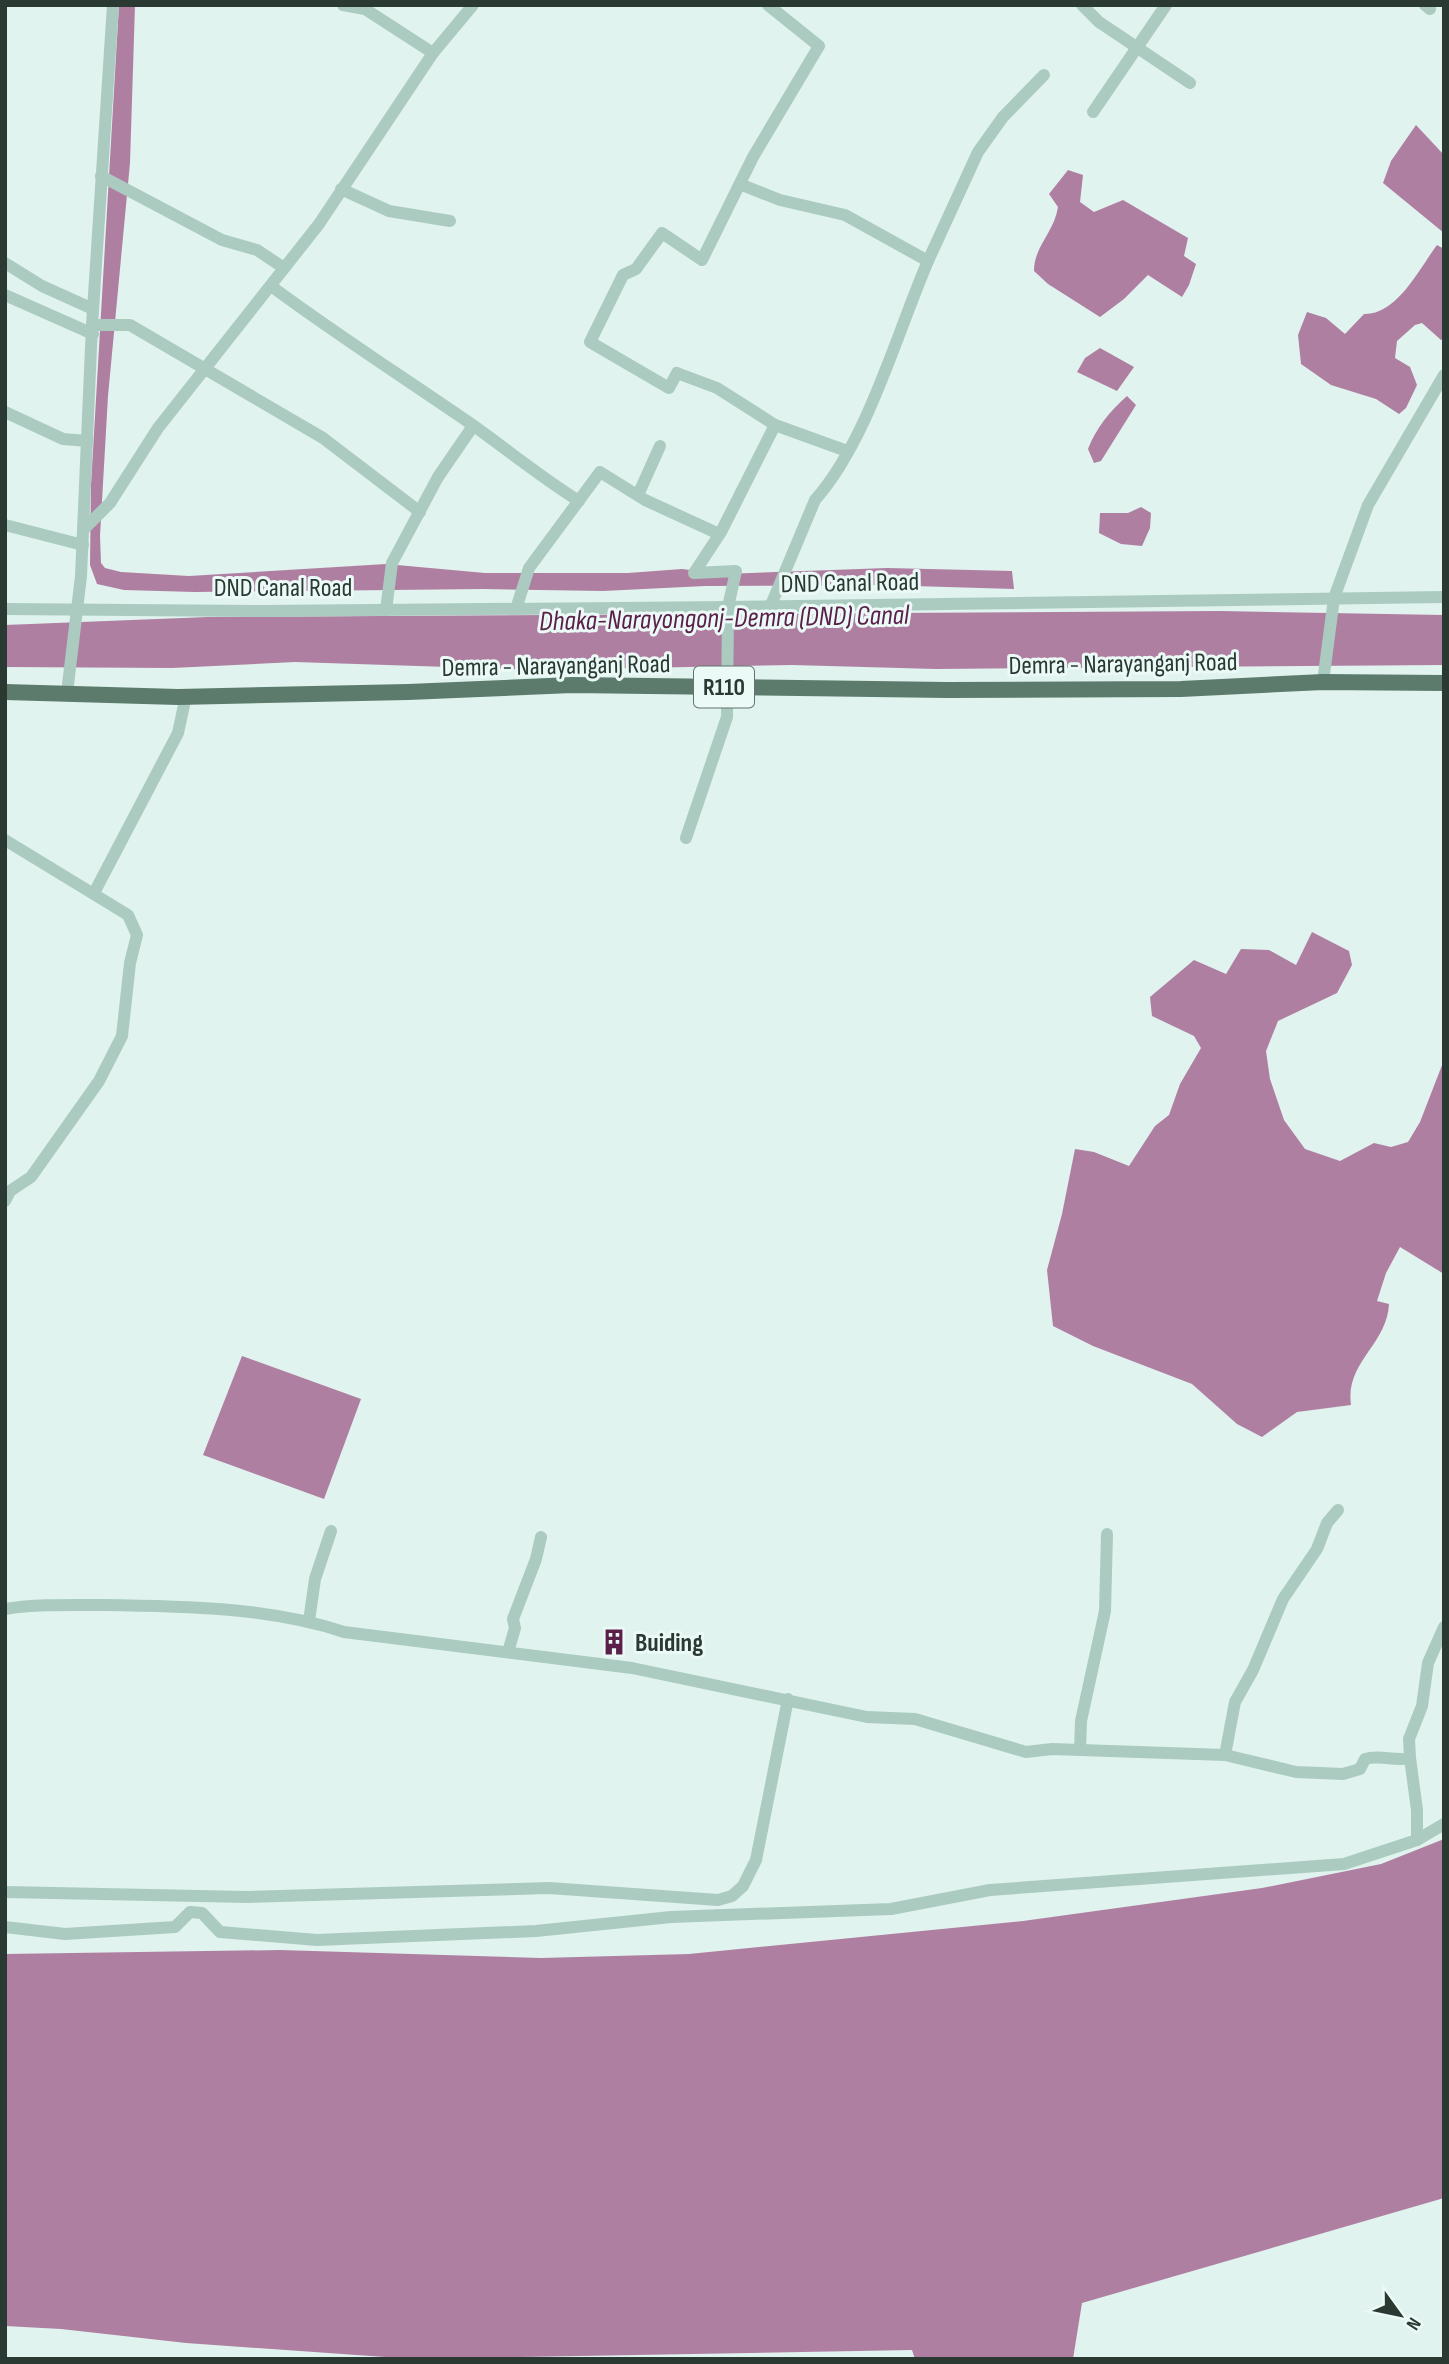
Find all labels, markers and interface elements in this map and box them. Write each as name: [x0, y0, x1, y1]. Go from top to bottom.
street label: DND Canal Road: [780, 567, 920, 600]
street label: DND Canal Road: [214, 573, 352, 604]
water label: Dhaka-Narayongonj-Demra (DND) Canal: [539, 599, 910, 638]
street label: Demra - Narayanganj Road: [1008, 647, 1238, 682]
street label: Demra - Narayanganj Road: [441, 649, 671, 684]
road number: R110: [694, 666, 754, 708]
building icon: Buiding: [599, 1627, 629, 1657]
place label: Buiding: [635, 1628, 703, 1659]
north arrow: [1365, 2280, 1435, 2350]
text: N: [1401, 2313, 1425, 2334]

